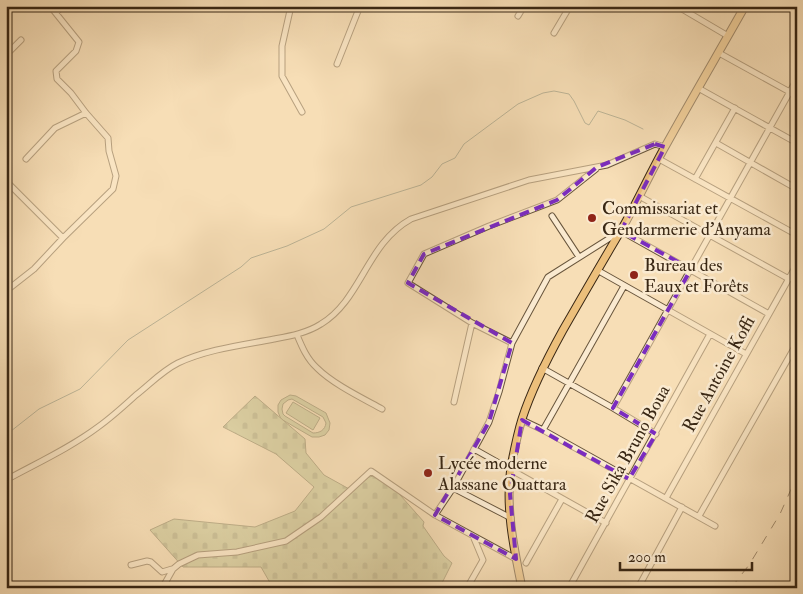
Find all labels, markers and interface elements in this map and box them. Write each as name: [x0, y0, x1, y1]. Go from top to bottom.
place label: Commissariat et Gendarmerie d'Anyama: [602, 197, 772, 241]
marker: Commissariat et Gendarmerie d'Anyama: [586, 212, 598, 224]
place label: Bureau des Eaux et Forêts: [644, 254, 748, 298]
marker: Bureau des Eaux et Forêts: [628, 269, 640, 281]
street label: Rue Antoine Koffi: [678, 312, 761, 436]
street label: Rue Sika Bruno Boua: [581, 380, 676, 527]
place label: Lycée moderne Alassane Ouattara: [437, 452, 567, 496]
marker: Lycée moderne Alassane Ouattara: [422, 467, 434, 479]
scale bar: [620, 539, 753, 571]
text: 200 m: [628, 548, 666, 567]

